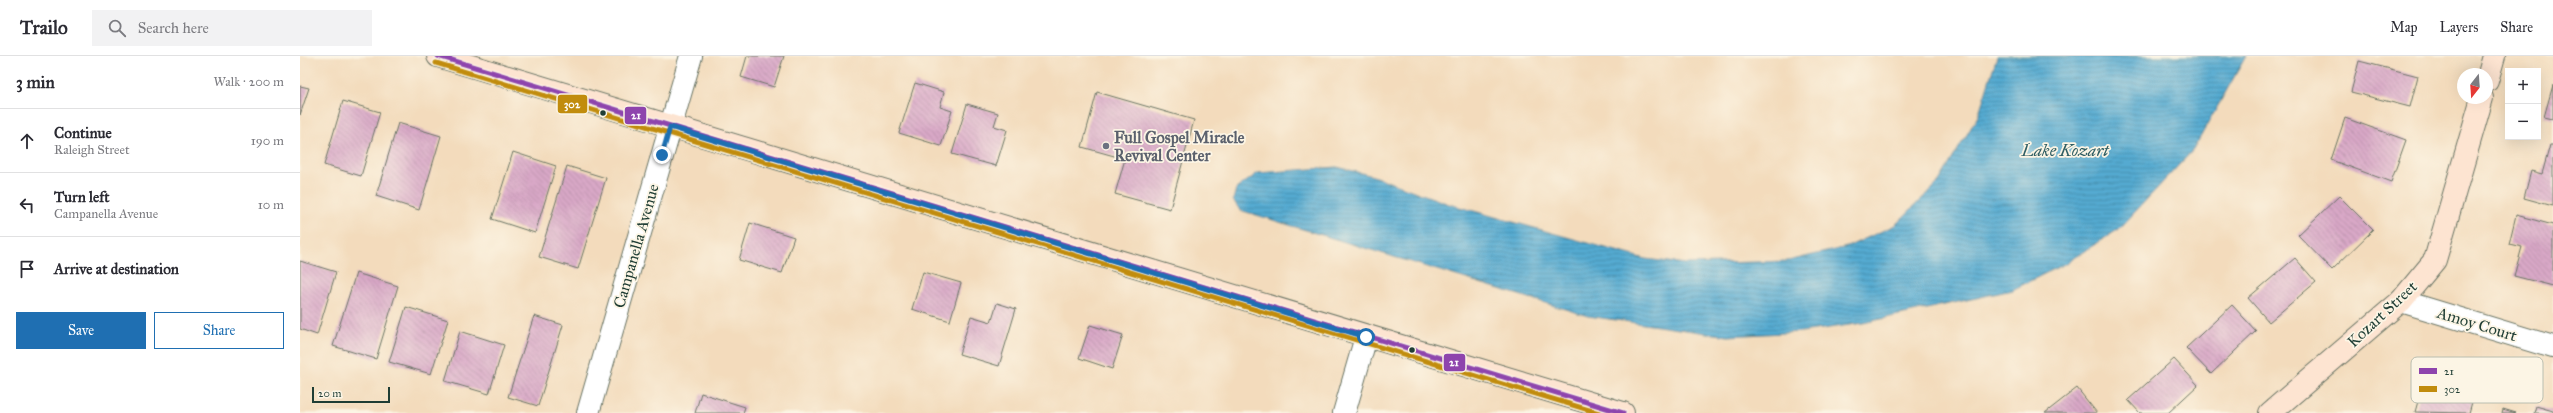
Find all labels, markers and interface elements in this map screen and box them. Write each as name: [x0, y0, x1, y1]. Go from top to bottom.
search box: [92, 10, 372, 46]
text: Trailo: [20, 16, 68, 39]
icon: search: [106, 17, 128, 39]
text: Search here: [138, 19, 209, 37]
text: Map: [2390, 19, 2418, 36]
text: Layers: [2440, 19, 2478, 36]
text: Share: [2500, 19, 2533, 36]
north arrow: [2457, 68, 2493, 104]
map controls: [2505, 68, 2541, 140]
button: +: [2505, 68, 2541, 104]
text: 3 min: [16, 72, 55, 93]
text: Walk · 200 m: [214, 74, 284, 90]
line badge: 302: [557, 94, 588, 114]
text: 302: [564, 98, 581, 112]
button: −: [2505, 104, 2541, 140]
line badge: 21: [624, 106, 647, 125]
unlabelled marker: [598, 108, 608, 118]
text: 21: [631, 109, 642, 122]
text: Continue: [54, 124, 112, 142]
place label: Full Gospel Miracle Revival Center: [1114, 128, 1245, 165]
icon: ahead: [16, 130, 38, 152]
text: 190 m: [251, 133, 284, 149]
water label: Lake Kozart: [2020, 140, 2110, 161]
marker: Full Gospel Miracle Revival Center: [1101, 141, 1111, 151]
text: Raleigh Street: [54, 142, 129, 158]
route end: [653, 146, 671, 164]
street label: Campanella Avenue: [609, 181, 663, 310]
text: Turn left: [54, 188, 110, 206]
icon: left: [16, 194, 38, 216]
text: 10 m: [258, 197, 284, 213]
text: Campanella Avenue: [54, 206, 158, 222]
icon: arrive: [16, 258, 38, 280]
text: Arrive at destination: [54, 260, 179, 278]
street label: Kozart Street: [2343, 277, 2421, 351]
street label: Amoy Court: [2434, 303, 2520, 345]
button: Save: [16, 312, 146, 349]
button: Share: [154, 312, 284, 349]
route start: [1357, 328, 1375, 346]
unlabelled marker: [1407, 345, 1417, 355]
line badge: 21: [1443, 353, 1466, 372]
text: 21: [1449, 356, 1460, 369]
legend: [2411, 357, 2543, 403]
text: 21: [2444, 365, 2454, 378]
text: 302: [2444, 383, 2461, 396]
scale bar: [312, 385, 390, 404]
text: 20 m: [318, 387, 341, 400]

